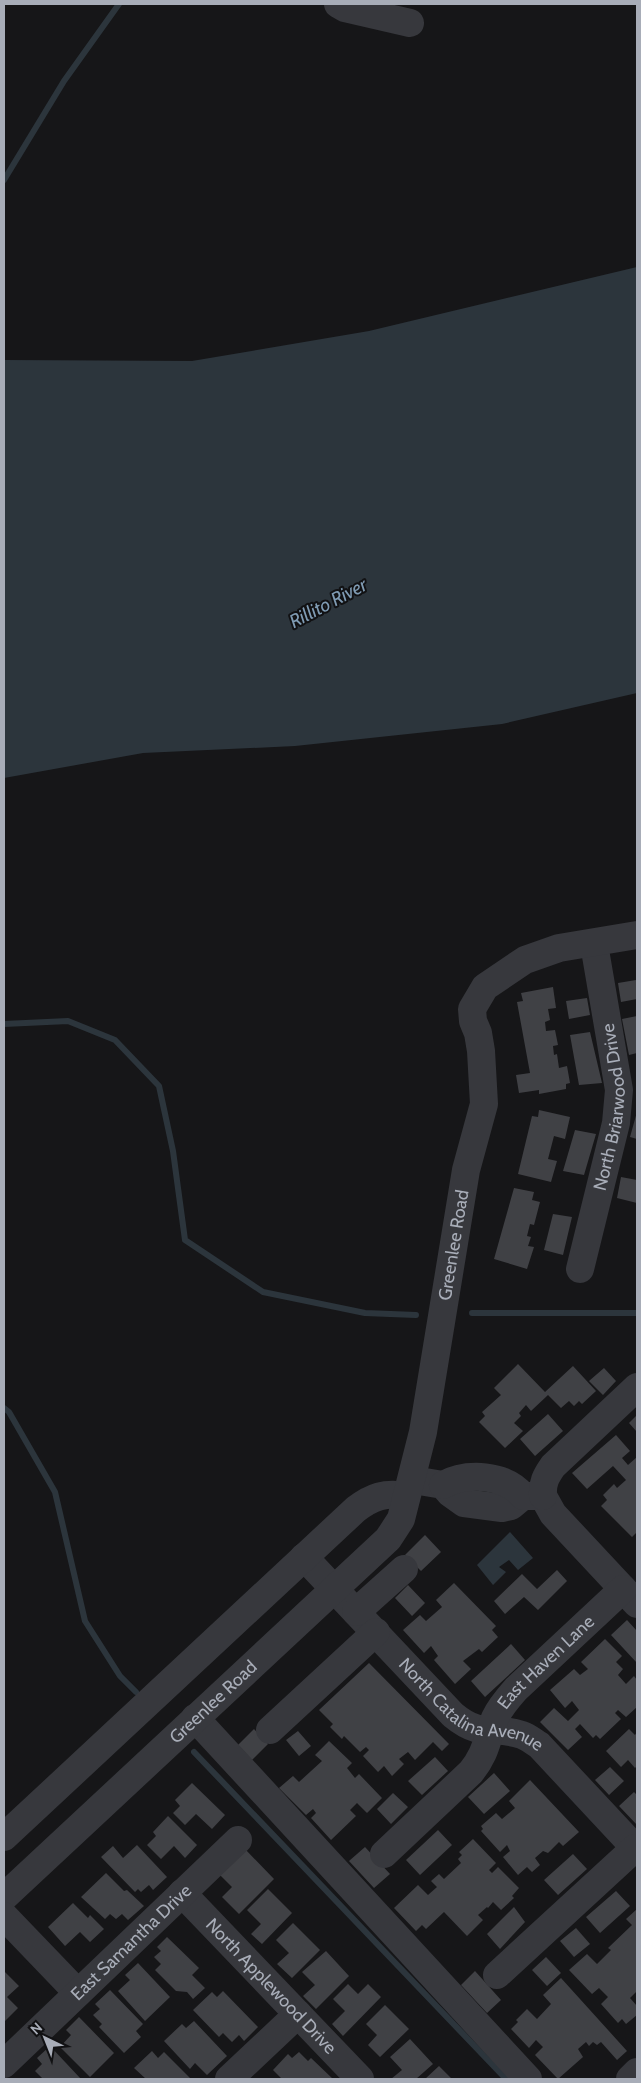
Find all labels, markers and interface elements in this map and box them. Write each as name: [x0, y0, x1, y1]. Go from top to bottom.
water label: Rillito River: [285, 572, 372, 633]
street label: North Briarwood Drive: [589, 1022, 630, 1193]
street label: Greenlee Road: [434, 1188, 474, 1302]
street label: East Haven Lane: [493, 1611, 599, 1713]
street label: North Catalina Avenue: [394, 1653, 547, 1756]
street label: Greenlee Road: [165, 1656, 262, 1748]
street label: East Samantha Drive: [66, 1879, 196, 2005]
street label: North Applewood Drive: [201, 1914, 341, 2059]
north arrow: [20, 2013, 70, 2063]
text: N: [26, 2019, 46, 2038]

